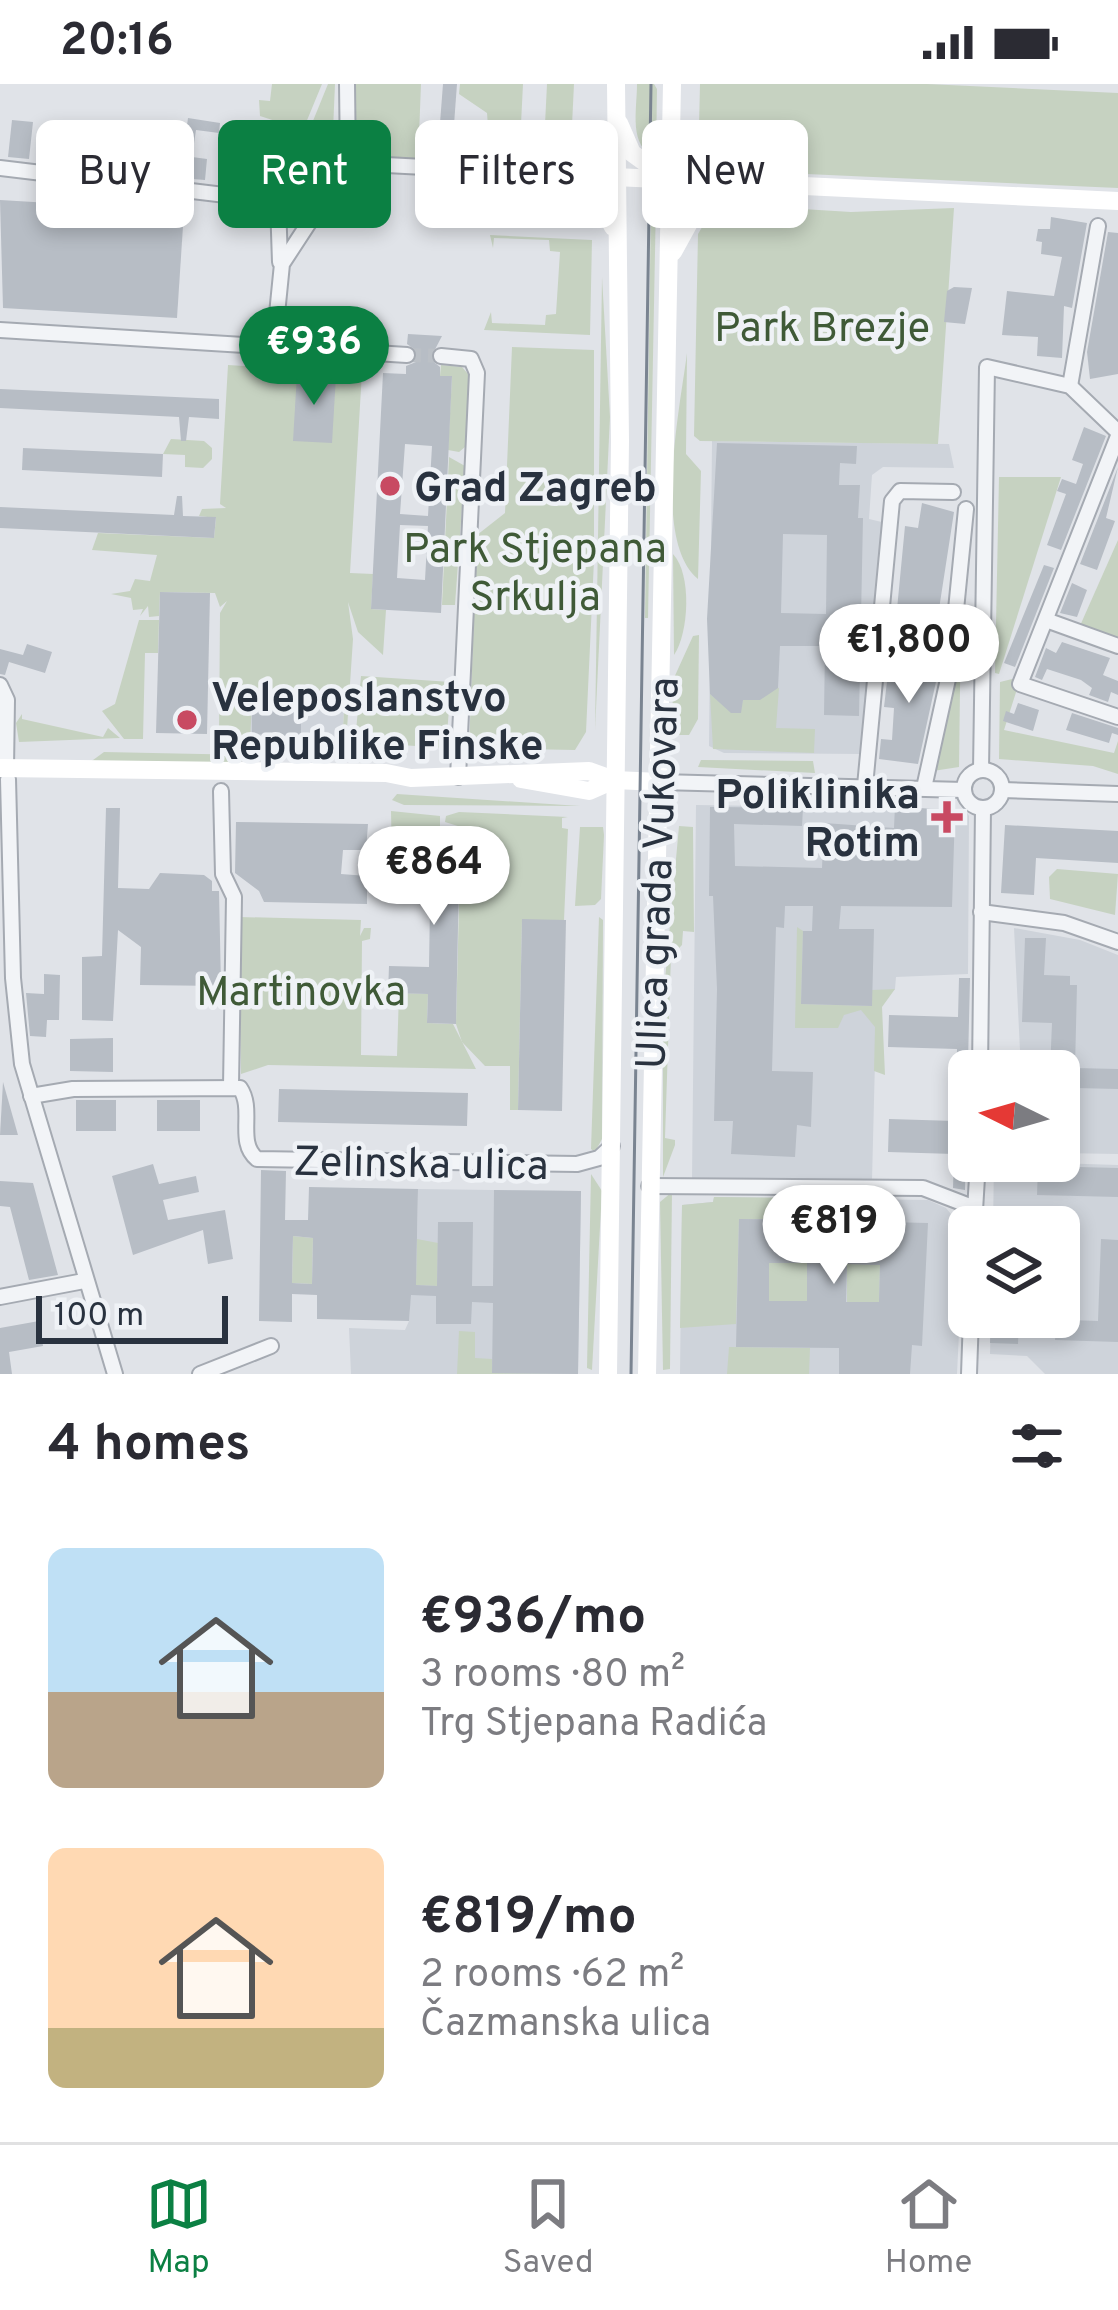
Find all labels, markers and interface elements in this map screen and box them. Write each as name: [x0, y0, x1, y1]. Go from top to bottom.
text: 20:16: [60, 14, 174, 71]
chip: Buy: [36, 120, 194, 228]
chip: Rent: [218, 120, 391, 228]
chip: Filters: [415, 120, 618, 228]
chip: New: [642, 120, 808, 228]
park label: Park Brezje: [714, 304, 930, 357]
pin: €936: [243, 306, 385, 408]
text: €936: [266, 320, 362, 369]
place label: Grad Zagreb: [414, 464, 657, 517]
marker: Grad Zagreb: [377, 473, 403, 499]
park label: Park Stjepana Srkulja: [403, 525, 667, 626]
pin: €1,800: [811, 604, 1007, 706]
text: €1,800: [846, 618, 972, 667]
place label: Veleposlanstvo Republike Finske: [211, 674, 543, 775]
street label: Ulica grada Vukovara: [627, 676, 694, 1070]
marker: Veleposlanstvo Republike Finske: [174, 707, 200, 733]
place label: Poliklinika Rotim: [715, 771, 920, 872]
marker: Poliklinika Rotim: [931, 801, 963, 833]
pin: €864: [363, 826, 505, 928]
text: €864: [385, 840, 483, 889]
park label: Martinovka: [196, 968, 406, 1021]
north arrow: [948, 1050, 1080, 1182]
map controls: [948, 1050, 1080, 1338]
street label: Zelinska ulica: [293, 1138, 549, 1195]
pin: €819: [763, 1185, 905, 1287]
text: €819: [790, 1199, 878, 1248]
button: layers: [948, 1206, 1080, 1338]
scale bar: [36, 1290, 228, 1343]
text: 100 m: [54, 1296, 144, 1338]
icon: filters: [1004, 1413, 1070, 1479]
text: 4 homes: [48, 1414, 250, 1479]
text: €936/mo: [420, 1587, 646, 1652]
icon: home: [144, 1596, 288, 1740]
text: 3 rooms · 80 m²: [420, 1652, 685, 1701]
text: Trg Stjepana Radića: [420, 1701, 767, 1750]
text: €819/mo: [420, 1887, 637, 1952]
icon: home: [144, 1896, 288, 2040]
text: 2 rooms · 62 m²: [420, 1952, 684, 2001]
text: Čazmanska ulica: [420, 2001, 711, 2050]
tab: Map: [146, 2171, 212, 2285]
tab: Saved: [503, 2171, 594, 2285]
tab: Home: [885, 2171, 972, 2285]

